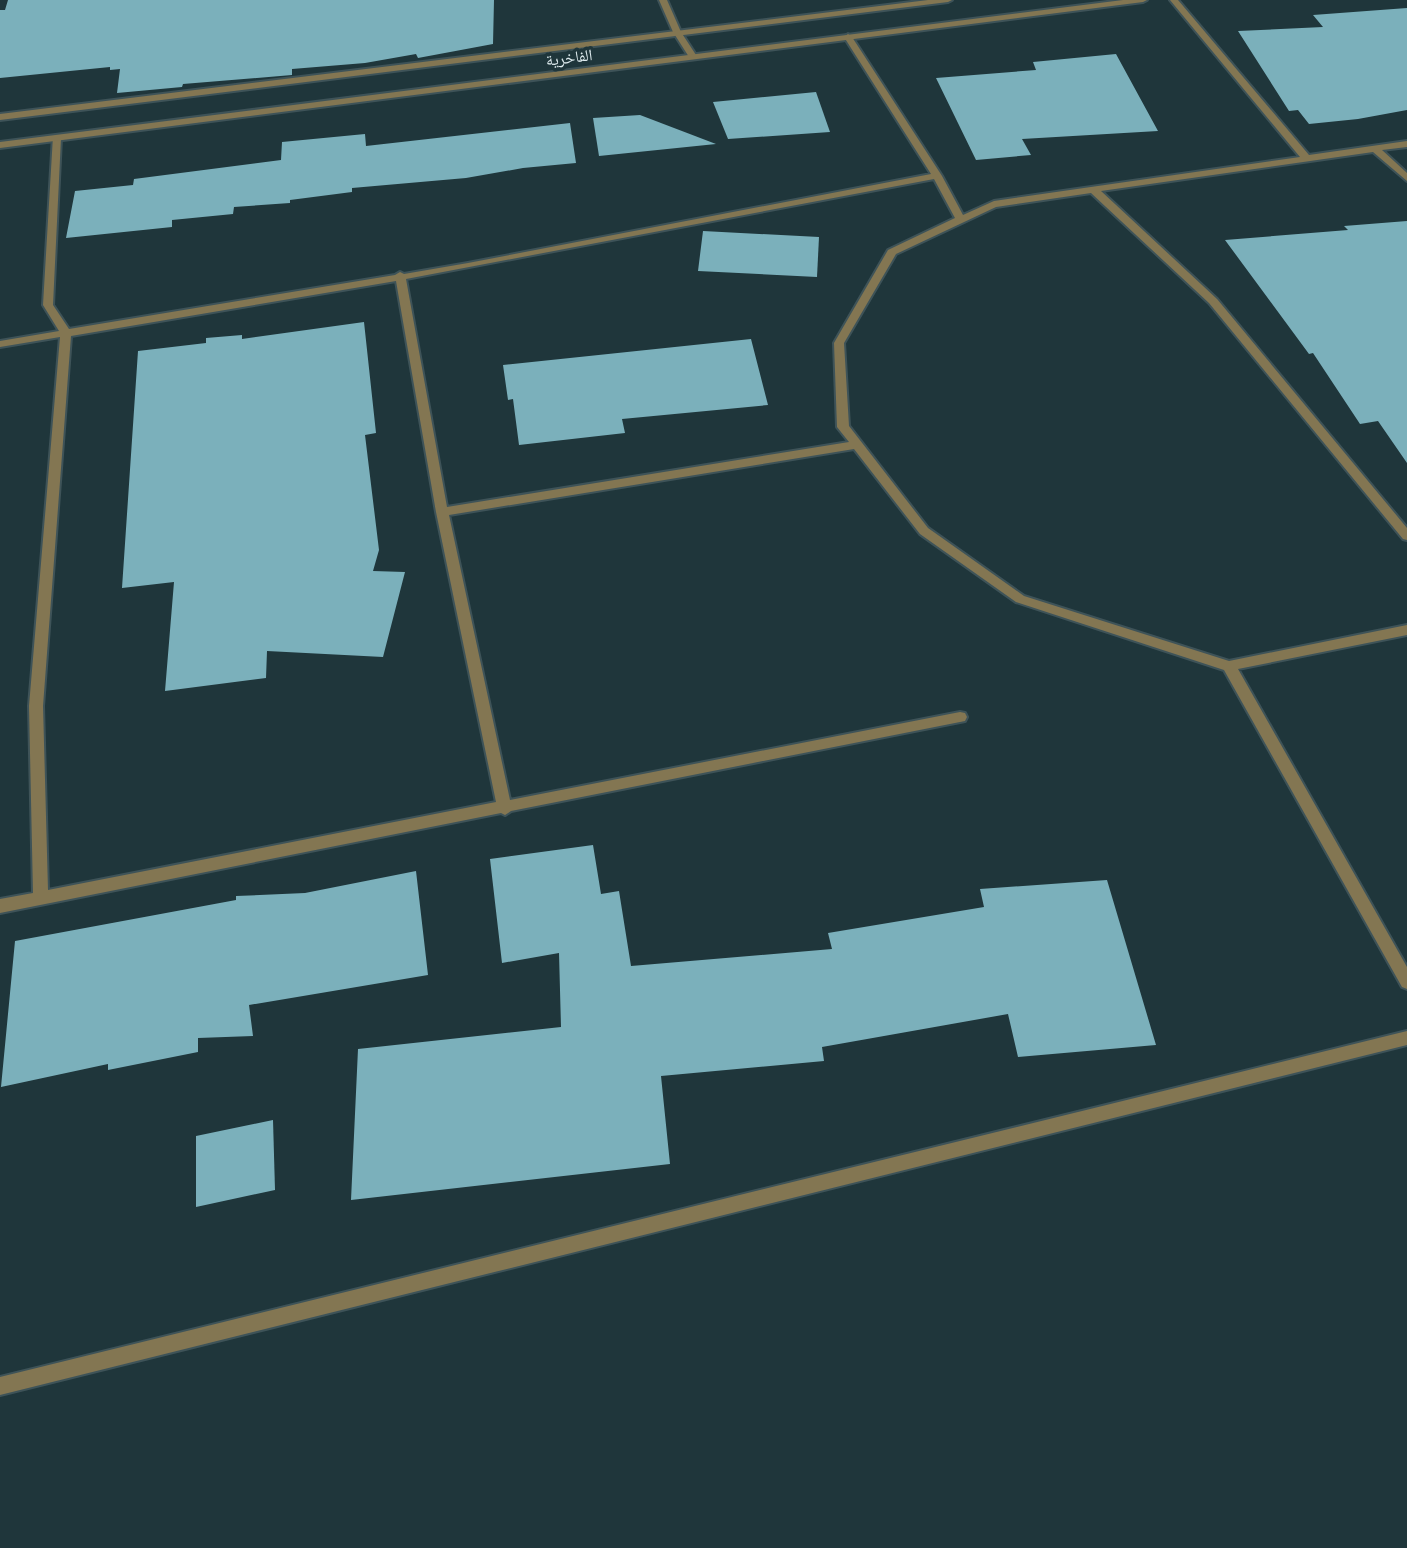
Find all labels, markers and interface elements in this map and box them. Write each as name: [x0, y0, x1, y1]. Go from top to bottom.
street label: الفاخرية: [545, 45, 593, 70]

